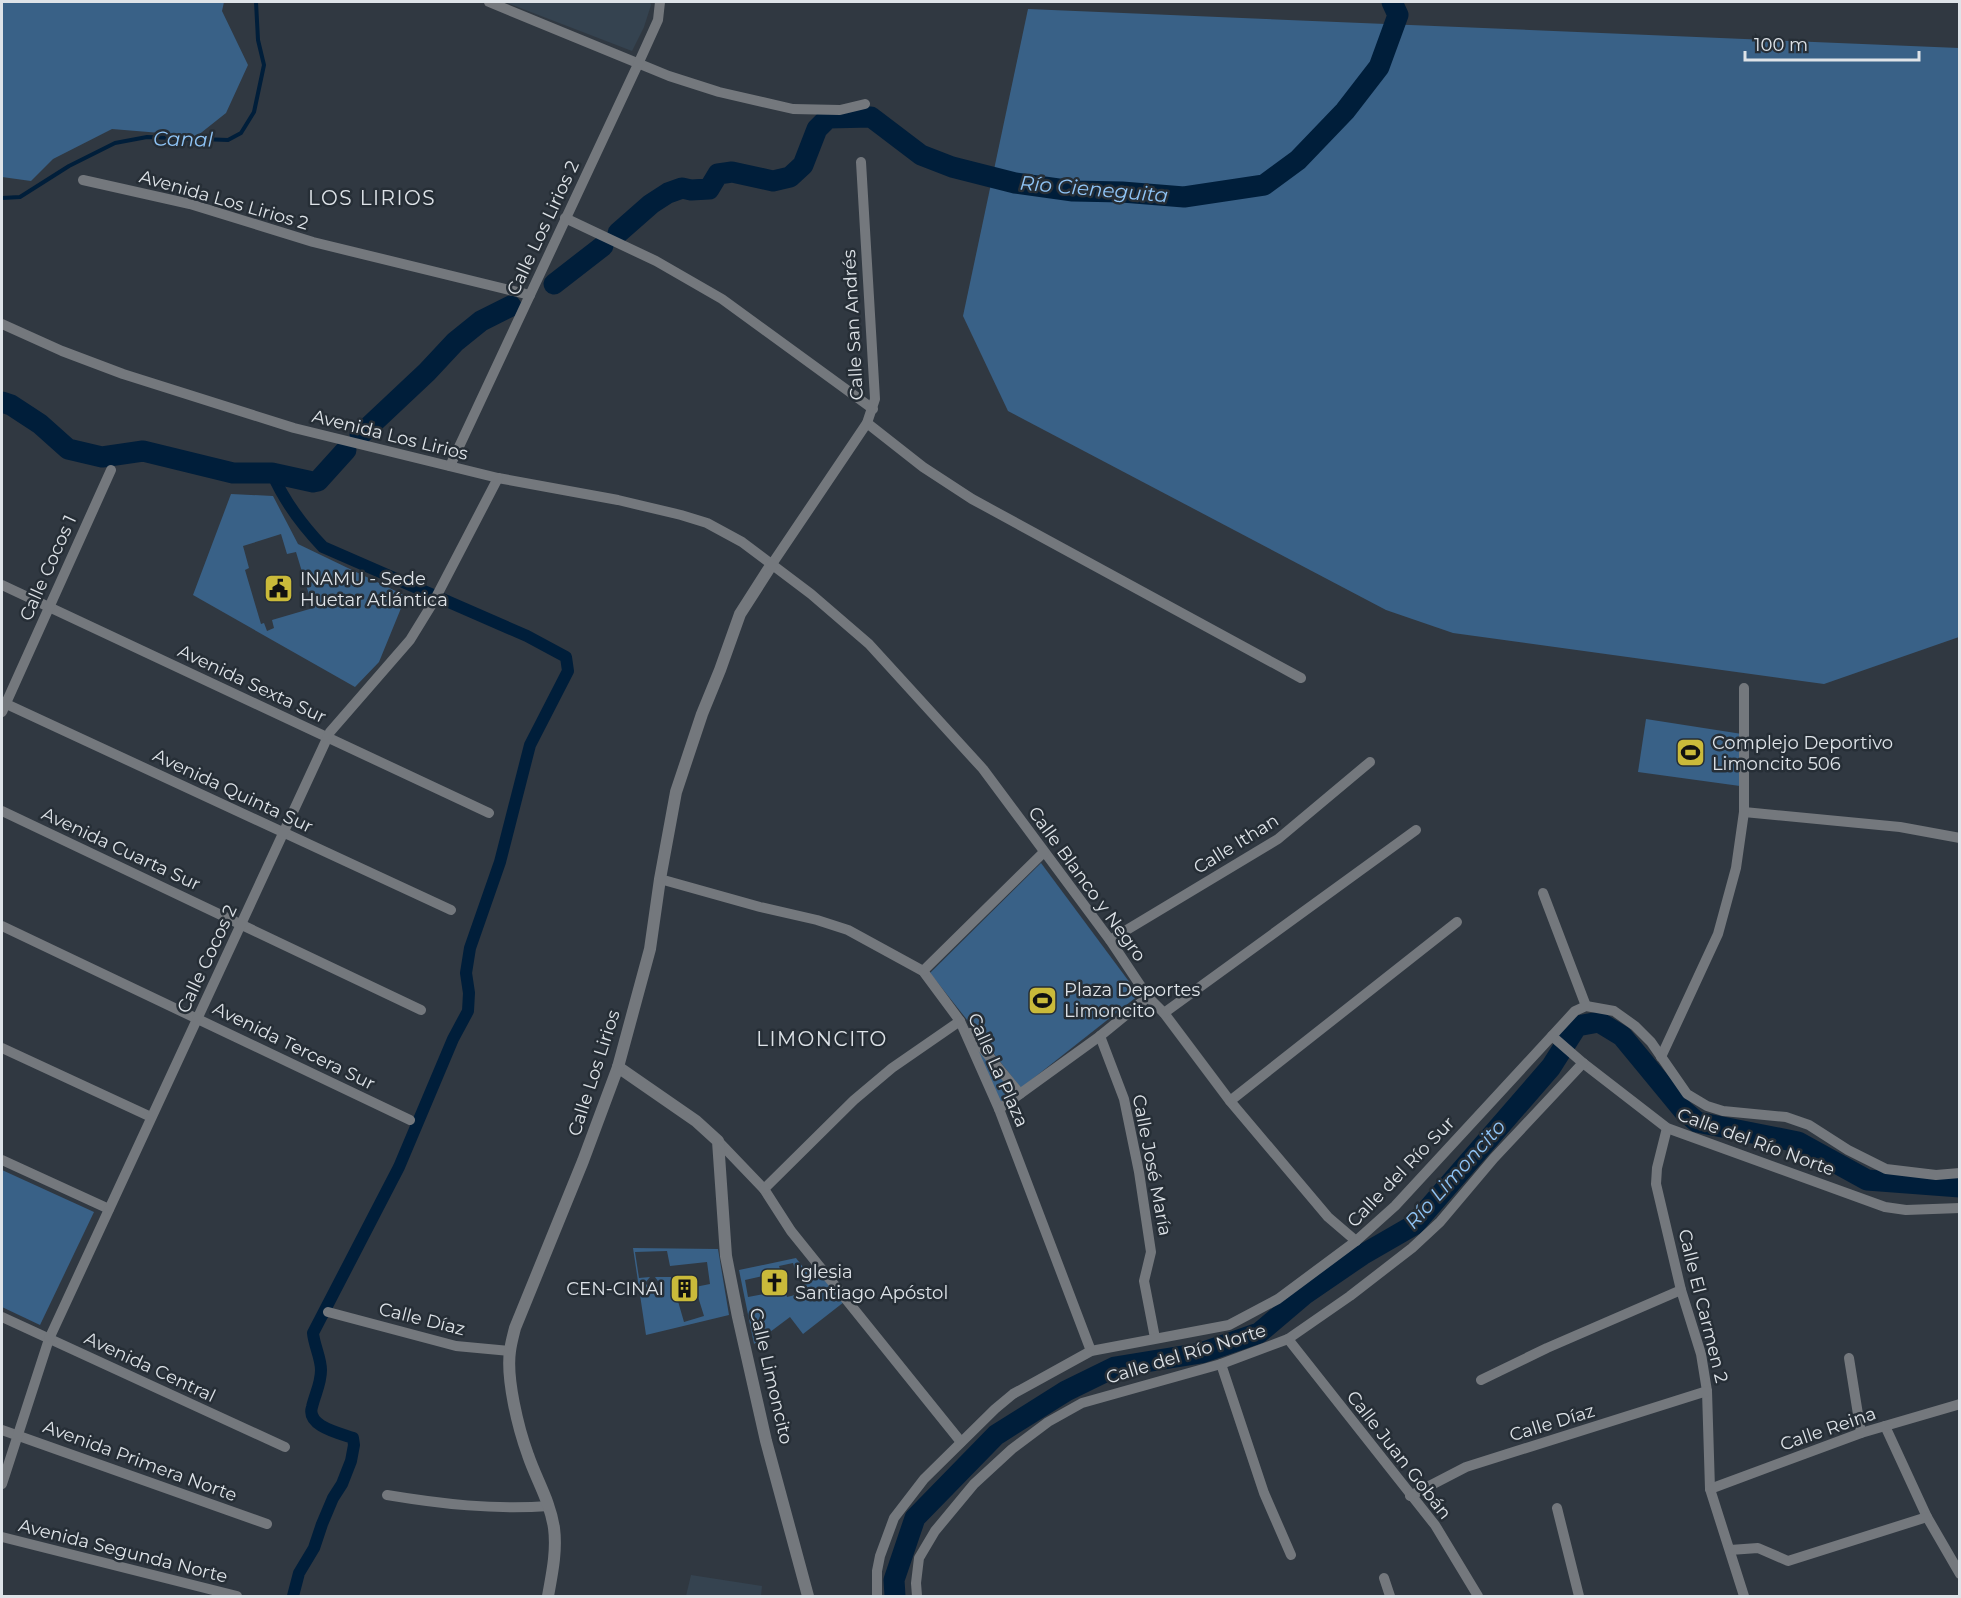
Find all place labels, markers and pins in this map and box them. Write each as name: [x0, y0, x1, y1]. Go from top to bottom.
place label: INAMU - Sede Huetar Atlántica: [300, 568, 448, 611]
public building icon: INAMU - Sede Huetar Atlántica: [263, 573, 295, 605]
place label: Complejo Deportivo Limoncito 506: [1712, 732, 1893, 775]
sports icon: Complejo Deportivo Limoncito 506: [1675, 737, 1707, 769]
place label: Plaza Deportes Limoncito: [1064, 979, 1200, 1022]
sports icon: Plaza Deportes Limoncito: [1027, 984, 1059, 1016]
place label: Iglesia Santiago Apóstol: [795, 1261, 948, 1304]
church icon: Iglesia Santiago Apóstol: [758, 1266, 790, 1298]
building icon: CEN-CINAI: [669, 1273, 701, 1305]
place label: CEN-CINAI: [566, 1278, 664, 1300]

